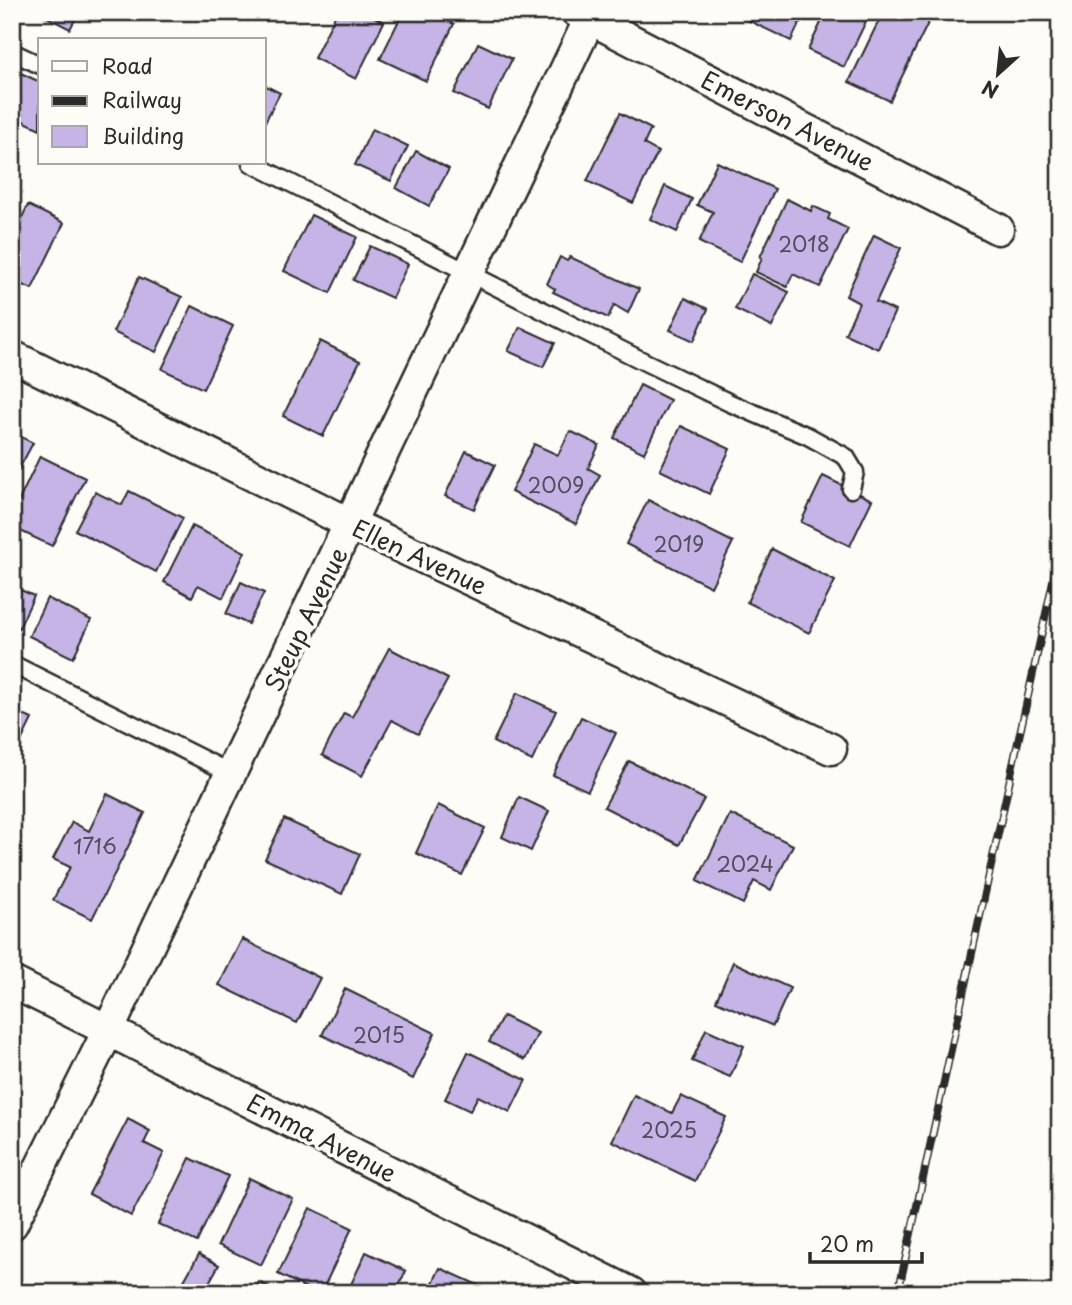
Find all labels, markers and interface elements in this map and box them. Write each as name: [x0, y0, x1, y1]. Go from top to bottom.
legend: [38, 38, 266, 164]
north arrow: [964, 38, 1034, 108]
text: Road: [102, 49, 153, 81]
street label: Emerson Avenue: [695, 61, 881, 179]
text: N: [977, 74, 1003, 106]
text: Railway: [102, 83, 182, 115]
text: Building: [102, 119, 184, 151]
house number: 2018: [778, 227, 830, 259]
house number: 2009: [528, 468, 584, 500]
street label: Ellen Avenue: [347, 509, 493, 603]
house number: 2019: [654, 527, 704, 559]
street label: Steup Avenue: [254, 541, 356, 697]
house number: 1716: [73, 829, 117, 861]
house number: 2024: [716, 847, 774, 879]
house number: 2015: [353, 1018, 405, 1050]
street label: Emma Avenue: [241, 1084, 403, 1190]
house number: 2025: [641, 1113, 697, 1145]
scale bar: [810, 1221, 922, 1265]
text: 20 m: [820, 1227, 874, 1259]

